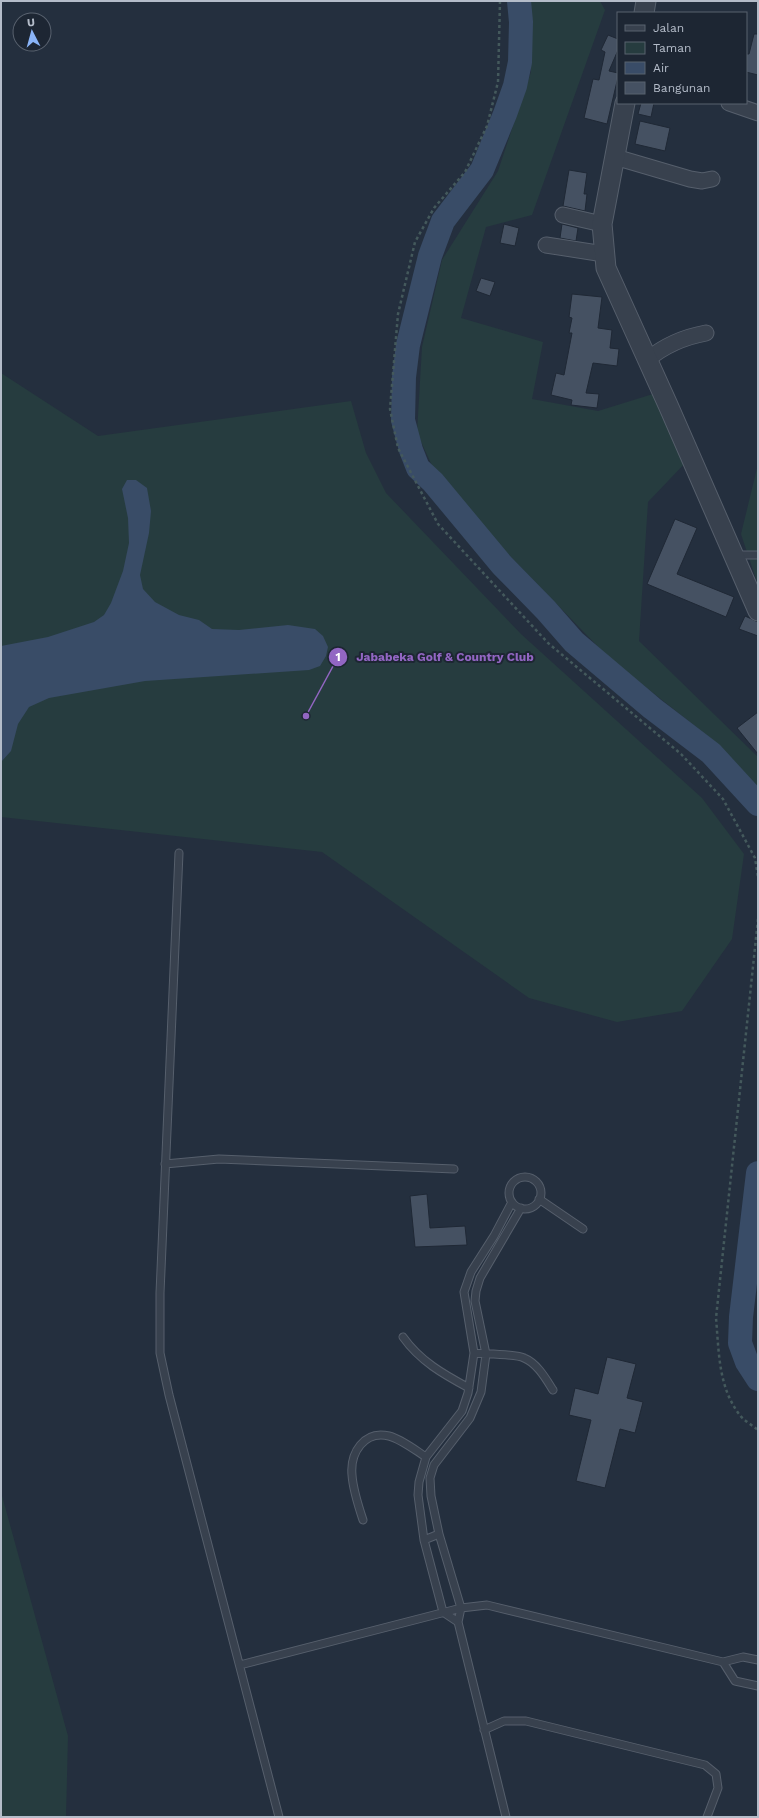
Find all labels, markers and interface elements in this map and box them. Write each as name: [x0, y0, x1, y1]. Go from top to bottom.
north arrow: [12, 12, 52, 52]
legend: [617, 12, 747, 104]
text: U: [26, 16, 36, 29]
text: Jalan: [653, 21, 684, 35]
text: Taman: [653, 41, 691, 55]
text: Air: [653, 61, 669, 75]
text: Bangunan: [653, 81, 711, 95]
callout: Jababeka Golf & Country Club: [328, 645, 542, 669]
text: 1: [335, 650, 341, 664]
text: Jababeka Golf & Country Club: [356, 650, 534, 664]

